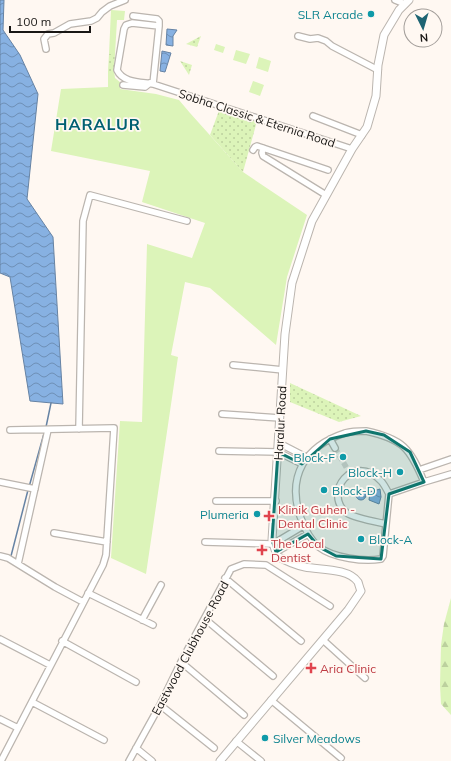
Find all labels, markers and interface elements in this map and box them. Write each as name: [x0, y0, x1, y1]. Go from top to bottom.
place label: SLR Arcade: [298, 7, 363, 22]
scale bar: [10, 8, 90, 34]
north arrow: [403, 8, 443, 48]
marker: SLR Arcade: [366, 9, 376, 19]
text: 100 m: [16, 14, 51, 29]
text: N: [419, 31, 429, 45]
street label: Sobha Classic & Eternia Road: [177, 86, 337, 150]
district label: HARALUR: [55, 114, 141, 134]
street label: Haralur Road: [271, 385, 289, 461]
place label: Block-F: [293, 450, 335, 465]
marker: Block-F: [338, 452, 348, 462]
place label: Block-H: [348, 465, 392, 480]
marker: Block-H: [395, 467, 405, 477]
place label: Block-D: [332, 483, 376, 498]
marker: Block-D: [319, 485, 329, 495]
place label: Klinik Guhen - Dental Clinic: [278, 502, 355, 531]
place label: Plumeria: [200, 507, 249, 522]
marker: Plumeria: [252, 509, 262, 519]
marker: Klinik Guhen - Dental Clinic: [263, 510, 275, 522]
place label: Block-A: [369, 532, 413, 547]
marker: Block-A: [356, 534, 366, 544]
place label: The Local Dentist: [271, 536, 324, 565]
marker: The Local Dentist: [256, 544, 268, 556]
street label: Eastwood Clubhouse Road: [148, 578, 232, 718]
place label: Aria Clinic: [320, 661, 376, 676]
marker: Aria Clinic: [305, 662, 317, 674]
place label: Silver Meadows: [273, 731, 361, 746]
marker: Silver Meadows: [260, 733, 270, 743]

